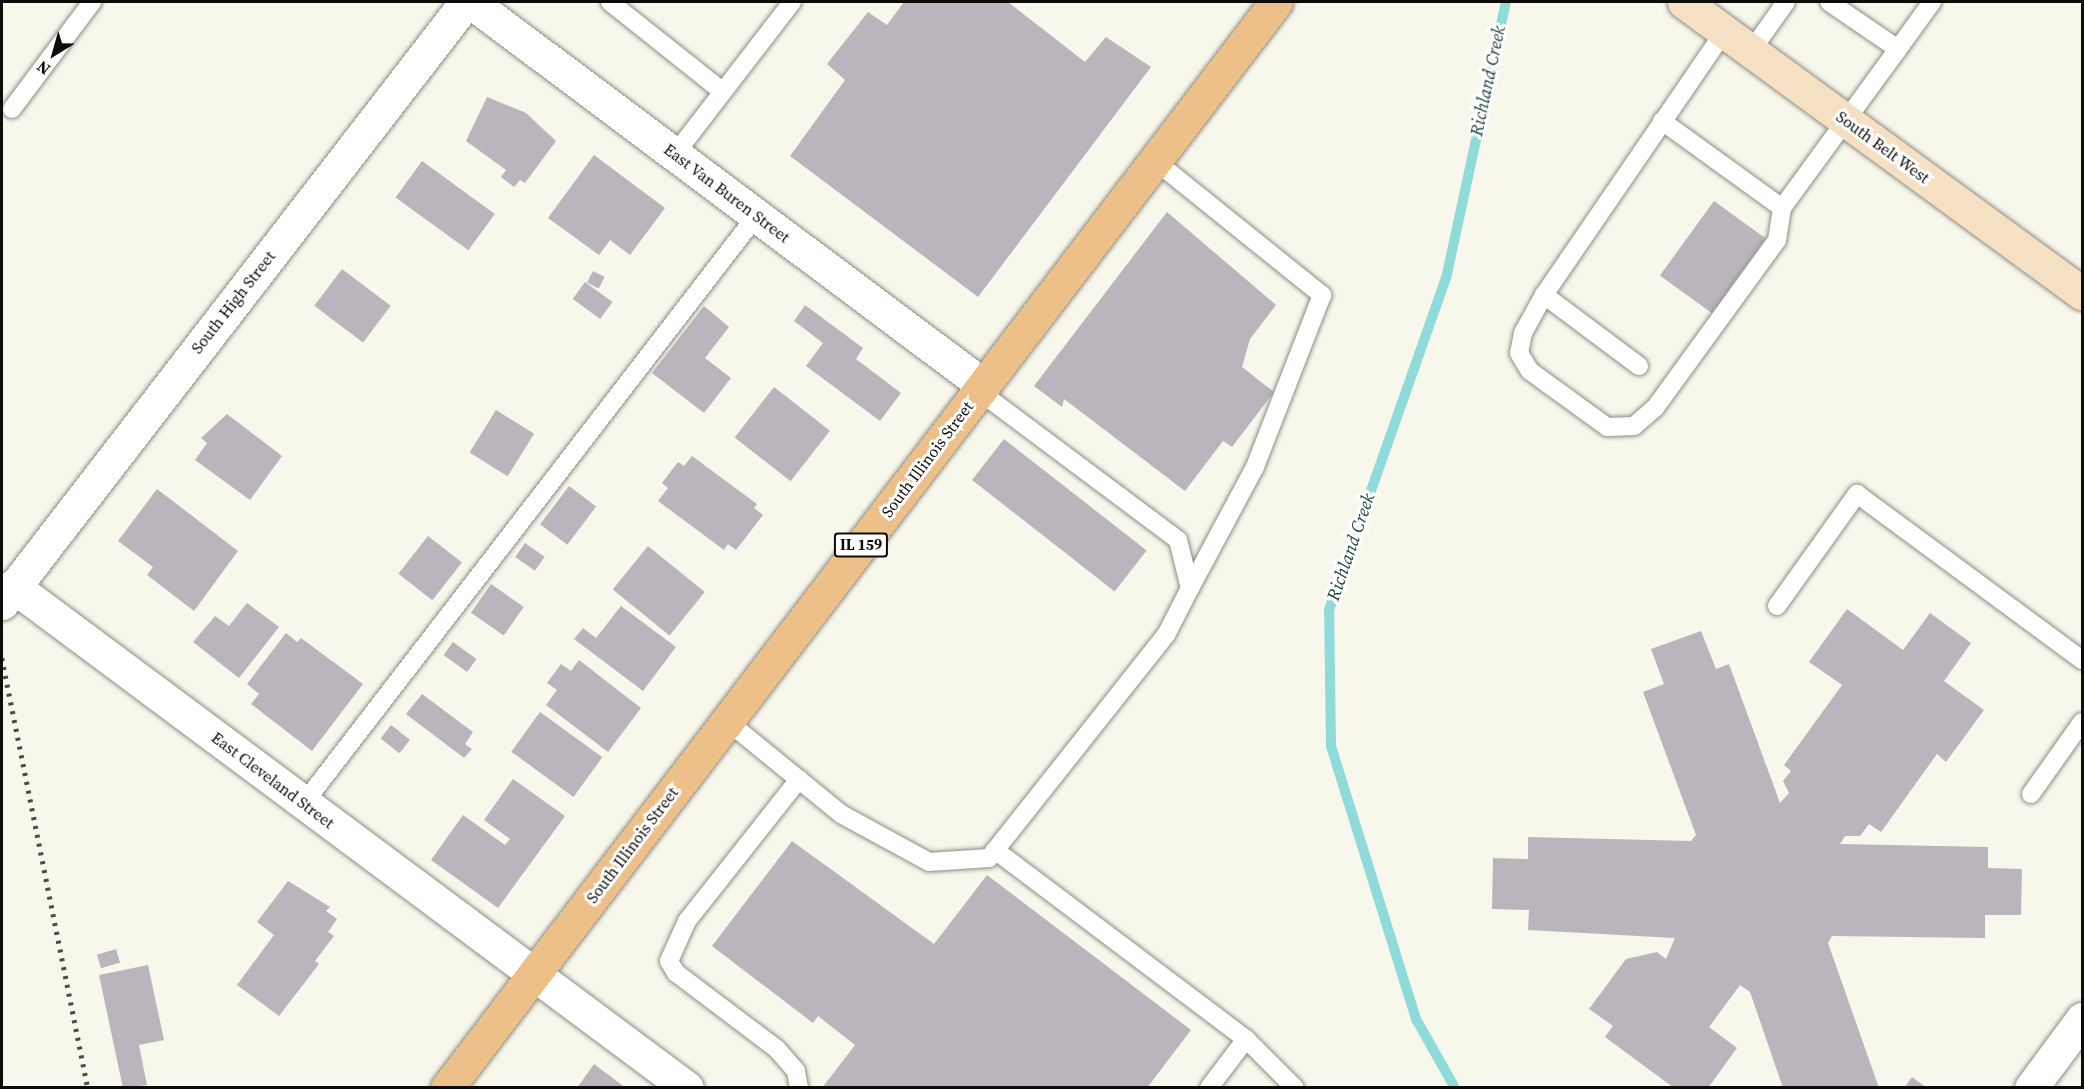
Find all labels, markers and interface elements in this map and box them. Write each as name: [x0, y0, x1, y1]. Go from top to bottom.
north arrow: [24, 24, 84, 84]
water label: Richland Creek: [1466, 24, 1510, 138]
text: N: [32, 56, 54, 81]
street label: South Belt West: [1832, 107, 1934, 187]
street label: East Van Buren Street: [660, 139, 794, 247]
street label: South High Street: [187, 247, 279, 357]
street label: South Illinois Street: [877, 397, 977, 521]
water label: Richland Creek: [1323, 490, 1379, 604]
road number: IL 159: [832, 533, 890, 557]
street label: East Cleveland Street: [208, 728, 338, 832]
street label: South Illinois Street: [582, 783, 682, 907]

